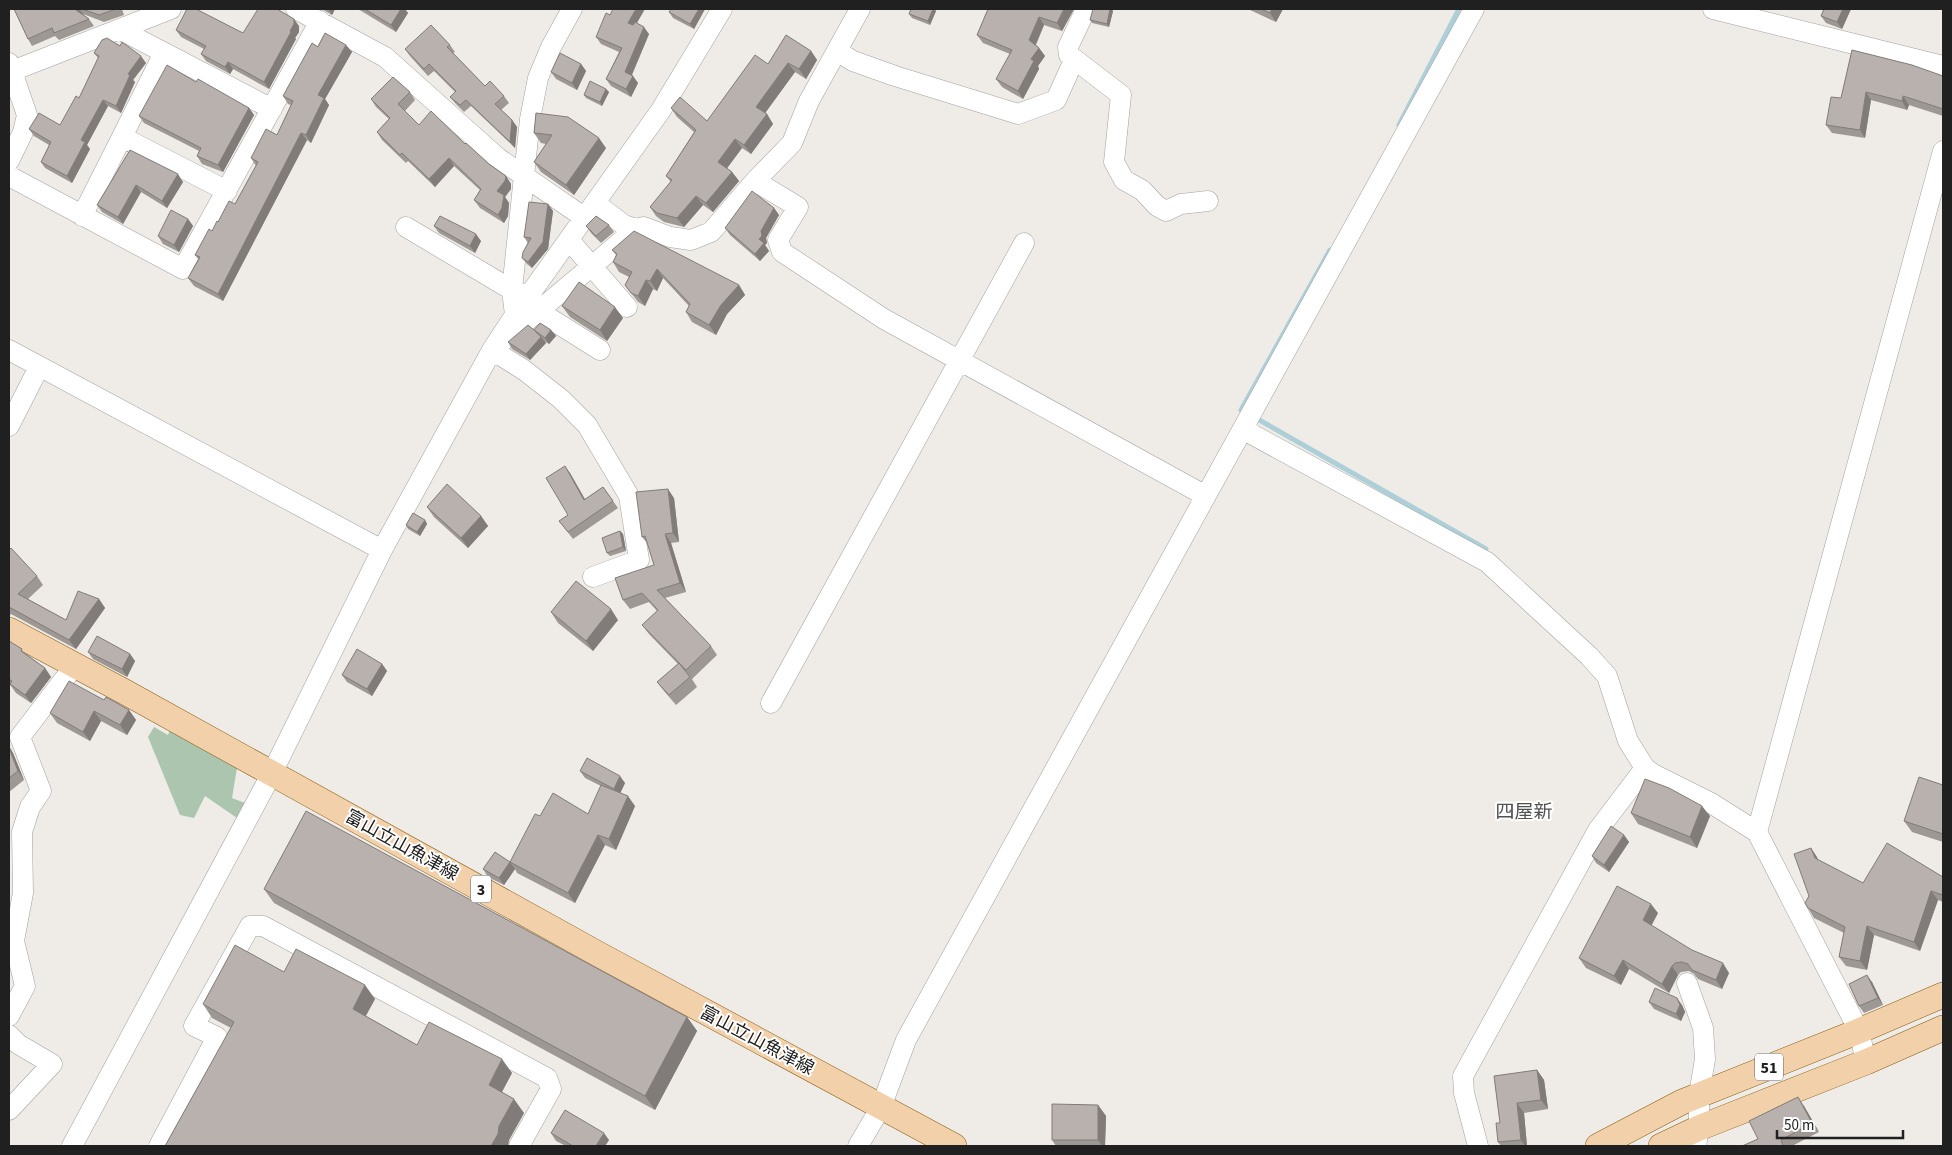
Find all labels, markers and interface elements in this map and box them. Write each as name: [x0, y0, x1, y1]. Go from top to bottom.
district label: 四屋新: [1495, 799, 1553, 826]
street label: 富山立山魚津線: [341, 804, 463, 887]
road number: 3: [471, 876, 491, 902]
street label: 富山立山魚津線: [695, 1000, 818, 1081]
road number: 51: [1755, 1054, 1783, 1080]
scale bar: [1777, 1108, 1903, 1140]
text: 50 m: [1784, 1115, 1814, 1136]

